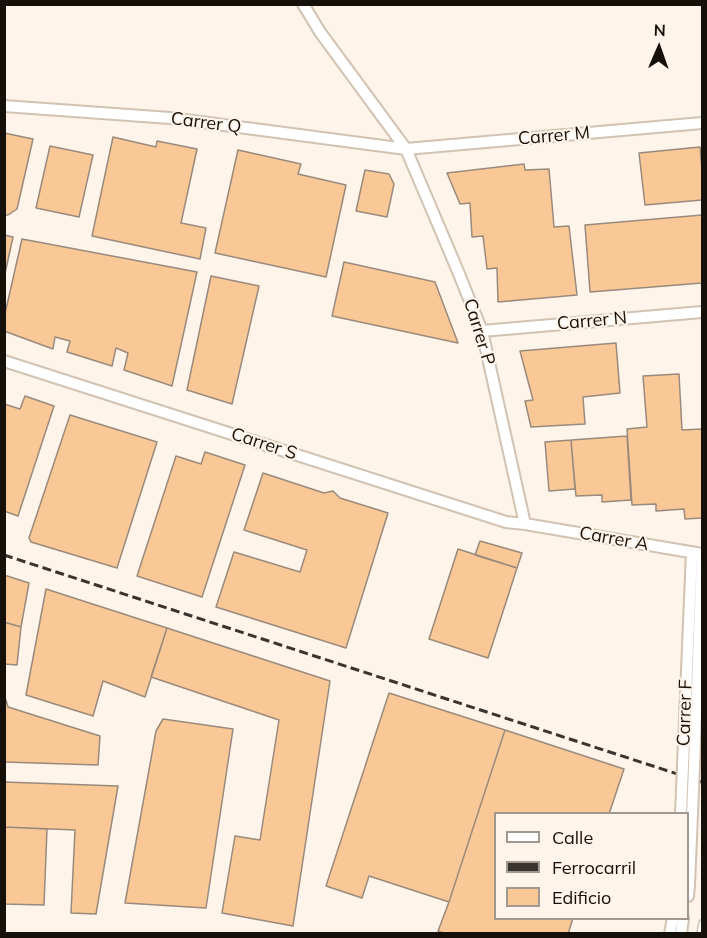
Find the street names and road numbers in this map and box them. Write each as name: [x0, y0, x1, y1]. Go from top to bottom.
street label: Carrer Q: [170, 108, 242, 138]
street label: Carrer M: [517, 122, 591, 150]
street label: Carrer P: [459, 296, 499, 368]
street label: Carrer N: [556, 307, 628, 335]
street label: Carrer S: [228, 423, 300, 465]
street label: Carrer A: [578, 522, 650, 556]
street label: Carrer F: [673, 679, 697, 747]

